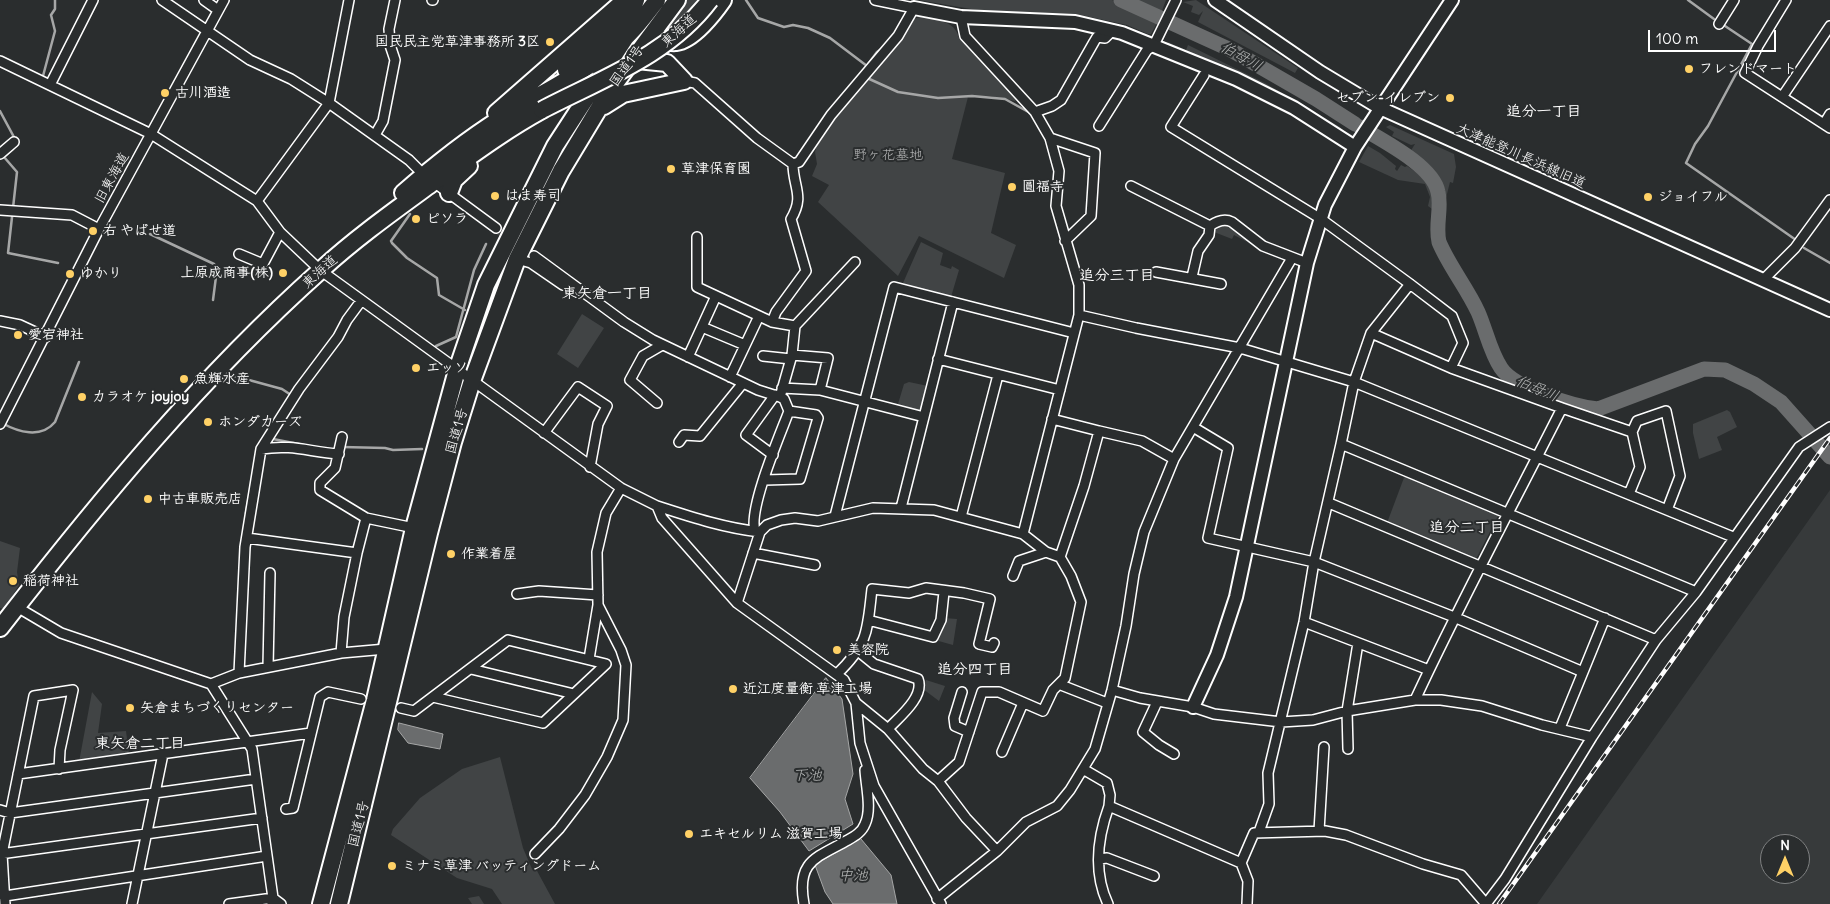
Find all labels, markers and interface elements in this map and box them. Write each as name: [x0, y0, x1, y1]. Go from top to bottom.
street label: 東海道: [658, 11, 700, 51]
scale bar: [1650, 20, 1778, 52]
text: 100 m: [1656, 29, 1698, 48]
place label: 国民民主党草津事務所 3区: [375, 34, 540, 50]
marker: 国民民主党草津事務所 3区: [544, 36, 556, 48]
water label: 伯母川: [1217, 38, 1265, 76]
street label: 国道1号: [606, 42, 648, 90]
place label: フレンドマート: [1699, 61, 1797, 77]
marker: フレンドマート: [1683, 63, 1695, 75]
place label: 古川酒造: [175, 85, 231, 101]
marker: 古川酒造: [159, 87, 171, 99]
place label: セブン-イレブン: [1336, 90, 1440, 106]
marker: セブン-イレブン: [1444, 92, 1456, 104]
district label: 追分一丁目: [1507, 103, 1581, 121]
street label: 大津能登川長浜線旧道: [1454, 120, 1588, 192]
park label: 野ヶ花墓地: [853, 147, 923, 163]
street label: 旧東海道: [91, 149, 133, 207]
place label: 草津保育園: [681, 161, 751, 177]
marker: 草津保育園: [665, 163, 677, 175]
place label: 圓福寺: [1022, 179, 1064, 195]
marker: 圓福寺: [1006, 181, 1018, 193]
place label: はま寿司: [505, 188, 561, 204]
place label: ジョイフル: [1658, 189, 1728, 205]
marker: はま寿司: [489, 190, 501, 202]
marker: ジョイフル: [1642, 191, 1654, 203]
place label: ピソラ: [426, 211, 468, 227]
marker: ピソラ: [410, 213, 422, 225]
place label: 右 やばせ道: [103, 223, 176, 239]
marker: 右 やばせ道: [87, 225, 99, 237]
street label: 東海道: [299, 252, 341, 292]
place label: 上原成商事(株): [181, 265, 273, 281]
place label: ゆかり: [80, 266, 122, 282]
marker: 上原成商事(株): [277, 267, 289, 279]
district label: 追分三丁目: [1080, 267, 1154, 285]
marker: ゆかり: [64, 268, 76, 280]
district label: 東矢倉一丁目: [562, 285, 652, 303]
place label: 愛宕神社: [28, 327, 84, 343]
marker: 愛宕神社: [12, 329, 24, 341]
place label: エッソ: [426, 360, 468, 376]
marker: エッソ: [410, 362, 422, 374]
place label: 魚輝水産: [194, 371, 250, 387]
water label: 伯母川: [1513, 372, 1561, 406]
marker: 魚輝水産: [178, 373, 190, 385]
place label: カラオケ joyjoy: [92, 389, 189, 405]
marker: カラオケ joyjoy: [76, 391, 88, 403]
street label: 国道1号: [442, 406, 472, 456]
place label: ホンダカーズ: [218, 414, 302, 430]
marker: ホンダカーズ: [202, 416, 214, 428]
place label: 中古車販売店: [158, 491, 242, 507]
marker: 中古車販売店: [142, 493, 154, 505]
district label: 追分二丁目: [1430, 519, 1504, 537]
place label: 作業着屋: [461, 546, 517, 562]
marker: 作業着屋: [445, 548, 457, 560]
place label: 稲荷神社: [23, 573, 79, 589]
marker: 稲荷神社: [7, 575, 19, 587]
place label: 美容院: [847, 642, 889, 658]
marker: 美容院: [831, 644, 843, 656]
district label: 追分四丁目: [938, 661, 1012, 679]
place label: 近江度量衡 草津工場: [743, 681, 872, 697]
marker: 近江度量衡 草津工場: [727, 683, 739, 695]
place label: 矢倉まちづくりセンター: [140, 700, 294, 716]
marker: 矢倉まちづくりセンター: [124, 702, 136, 714]
district label: 東矢倉二丁目: [95, 735, 185, 753]
water label: 下池: [792, 767, 822, 785]
street label: 国道1号: [345, 799, 373, 849]
place label: エキセルリム 滋賀工場: [699, 826, 842, 842]
marker: エキセルリム 滋賀工場: [683, 828, 695, 840]
north arrow: [1760, 834, 1810, 884]
text: N: [1780, 836, 1790, 854]
place label: ミナミ草津 バッティングドーム: [402, 858, 601, 874]
marker: ミナミ草津 バッティングドーム: [386, 860, 398, 872]
water label: 中池: [838, 867, 868, 885]

